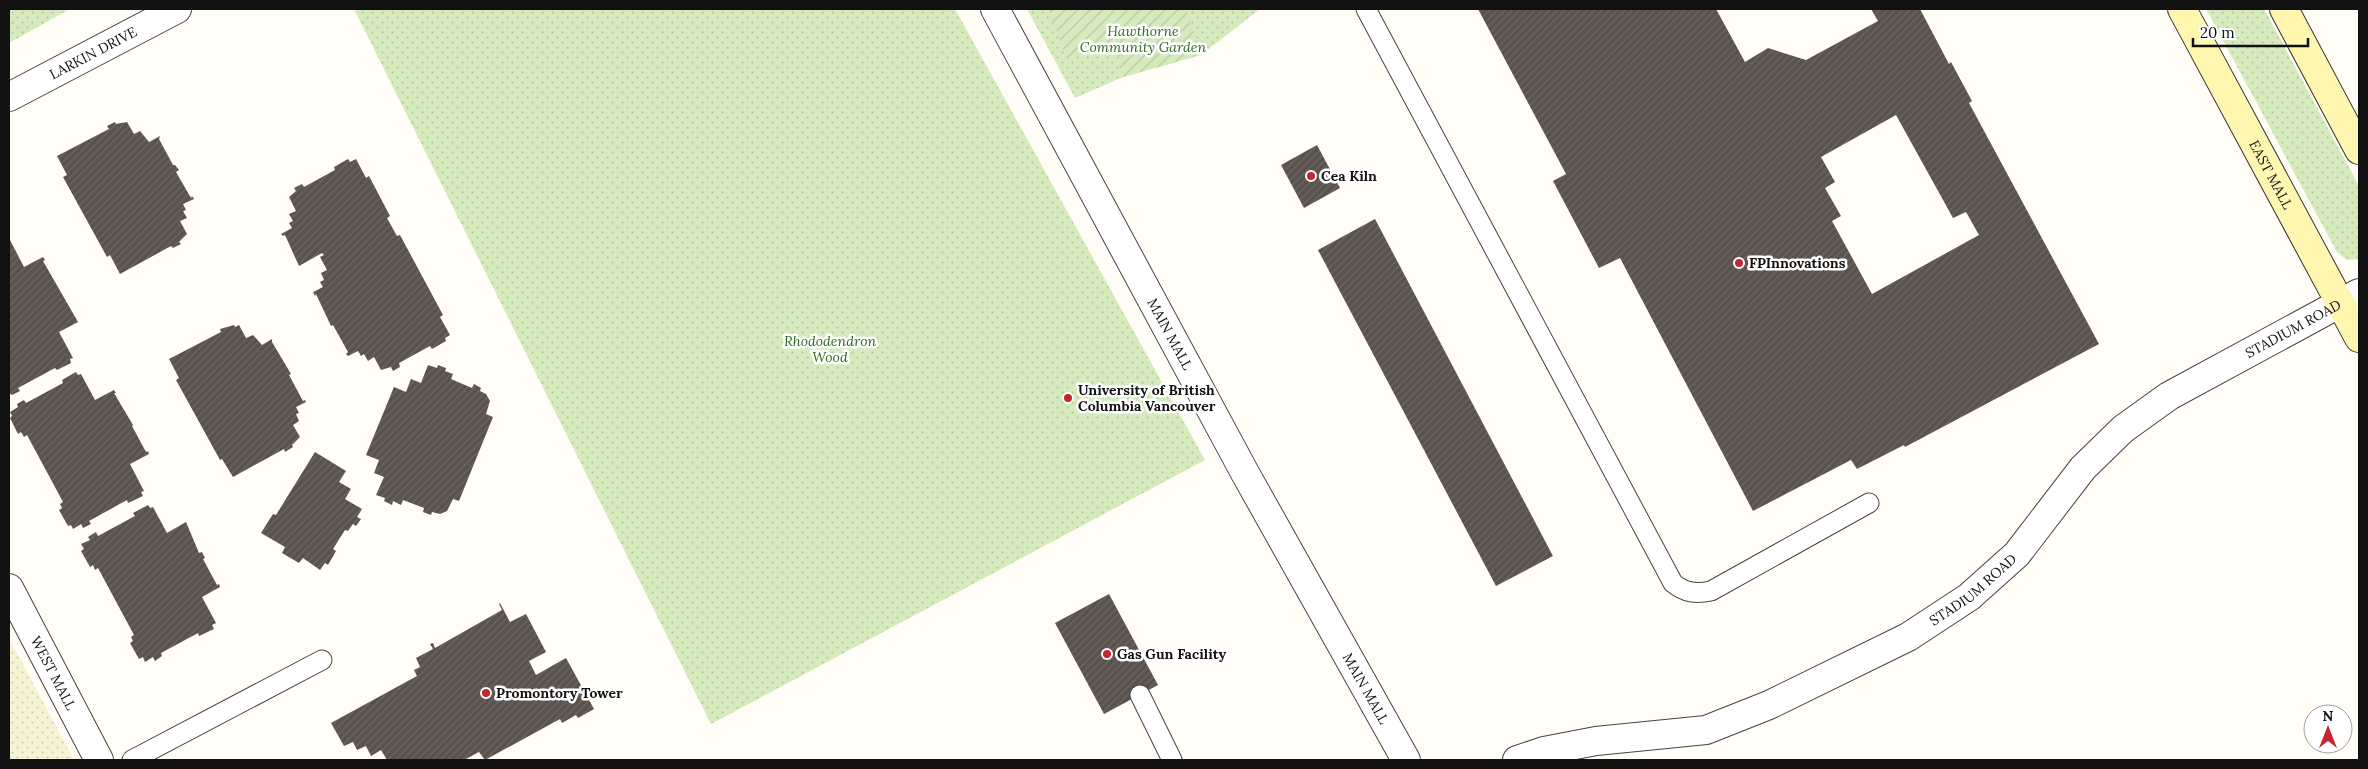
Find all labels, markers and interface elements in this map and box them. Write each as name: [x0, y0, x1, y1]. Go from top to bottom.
scale bar: [2193, 15, 2308, 47]
street label: LARKIN DRIVE: [46, 22, 140, 83]
park label: Hawthorne Community Garden: [1080, 22, 1207, 56]
text: 20 m: [2200, 23, 2235, 42]
street label: EAST MALL: [2245, 137, 2297, 212]
place label: Cea Kiln: [1321, 167, 1377, 185]
marker: Cea Kiln: [1305, 170, 1317, 182]
place label: FPInnovations: [1749, 254, 1846, 272]
marker: FPInnovations: [1733, 257, 1745, 269]
street label: MAIN MALL: [1143, 295, 1197, 373]
street label: STADIUM ROAD: [2242, 295, 2344, 362]
park label: Rhododendron Wood: [784, 332, 876, 366]
place label: University of British Columbia Vancouver: [1078, 381, 1216, 415]
marker: University of British Columbia Vancouver: [1062, 392, 1074, 404]
street label: STADIUM ROAD: [1926, 550, 2020, 630]
street label: WEST MALL: [27, 633, 80, 713]
place label: Gas Gun Facility: [1117, 645, 1226, 663]
marker: Gas Gun Facility: [1101, 648, 1113, 660]
street label: MAIN MALL: [1339, 650, 1393, 727]
place label: Promontory Tower: [496, 684, 623, 702]
marker: Promontory Tower: [480, 687, 492, 699]
north arrow: [2303, 704, 2353, 754]
text: N: [2323, 707, 2334, 725]

